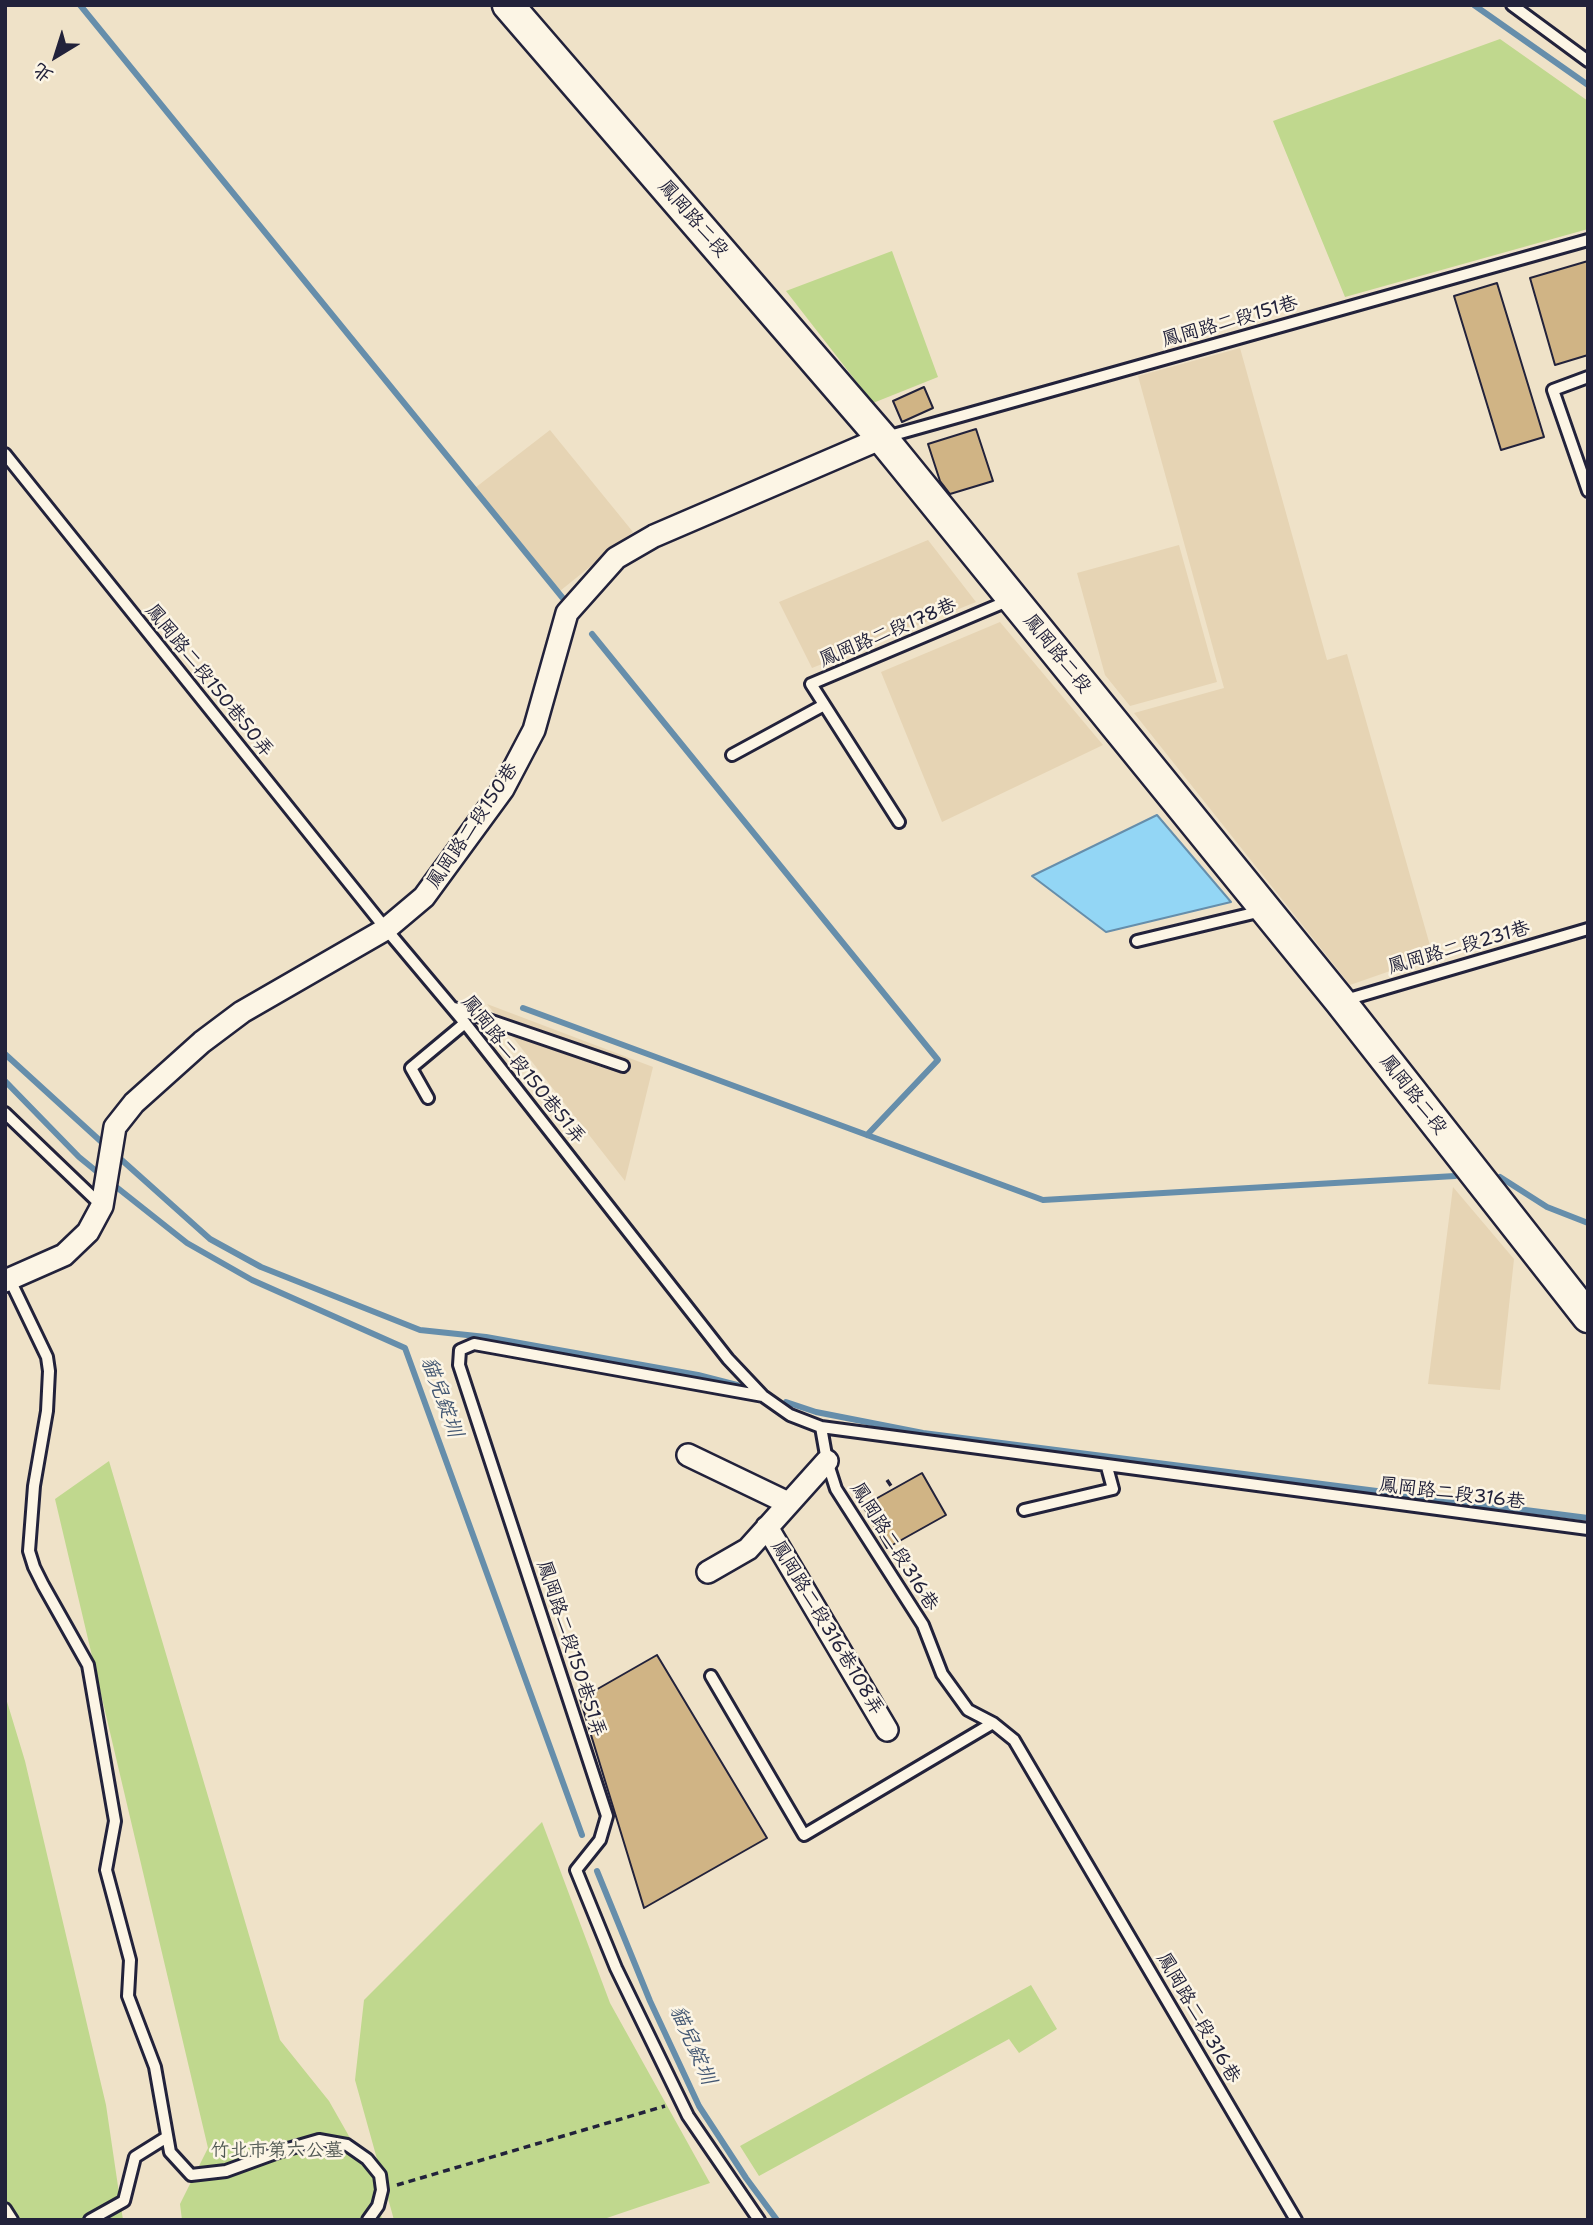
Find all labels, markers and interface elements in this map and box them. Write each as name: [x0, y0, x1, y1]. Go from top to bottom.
north arrow: [21, 21, 91, 91]
text: 北: [28, 57, 58, 89]
street label: 鳳岡路二段: [653, 176, 733, 262]
street label: 鳳岡路二段151巷: [1159, 292, 1301, 352]
street label: 鳳岡路二段178巷: [816, 594, 960, 672]
street label: 鳳岡路二段150巷50弄: [140, 600, 278, 762]
street label: 鳳岡路二段: [1018, 610, 1096, 698]
street label: 鳳岡路二段150巷: [423, 759, 523, 893]
street label: 鳳岡路二段231巷: [1385, 917, 1533, 979]
street label: 鳳岡路二段150巷51弄: [456, 991, 590, 1149]
street label: 鳳岡路二段: [1375, 1051, 1451, 1139]
water label: 貓兒錠圳: [415, 1353, 467, 1441]
street label: 鳳岡路二段316巷: [1378, 1474, 1526, 1514]
street label: 鳳岡路二段316巷: [845, 1479, 943, 1615]
street label: 鳳岡路二段316巷108弄: [766, 1537, 888, 1719]
street label: 鳳岡路二段150巷51弄: [532, 1558, 610, 1740]
street label: 鳳岡路二段316巷: [1151, 1949, 1245, 2087]
water label: 貓兒錠圳: [663, 2002, 721, 2088]
park label: 竹北市第六公墓: [211, 2140, 343, 2162]

